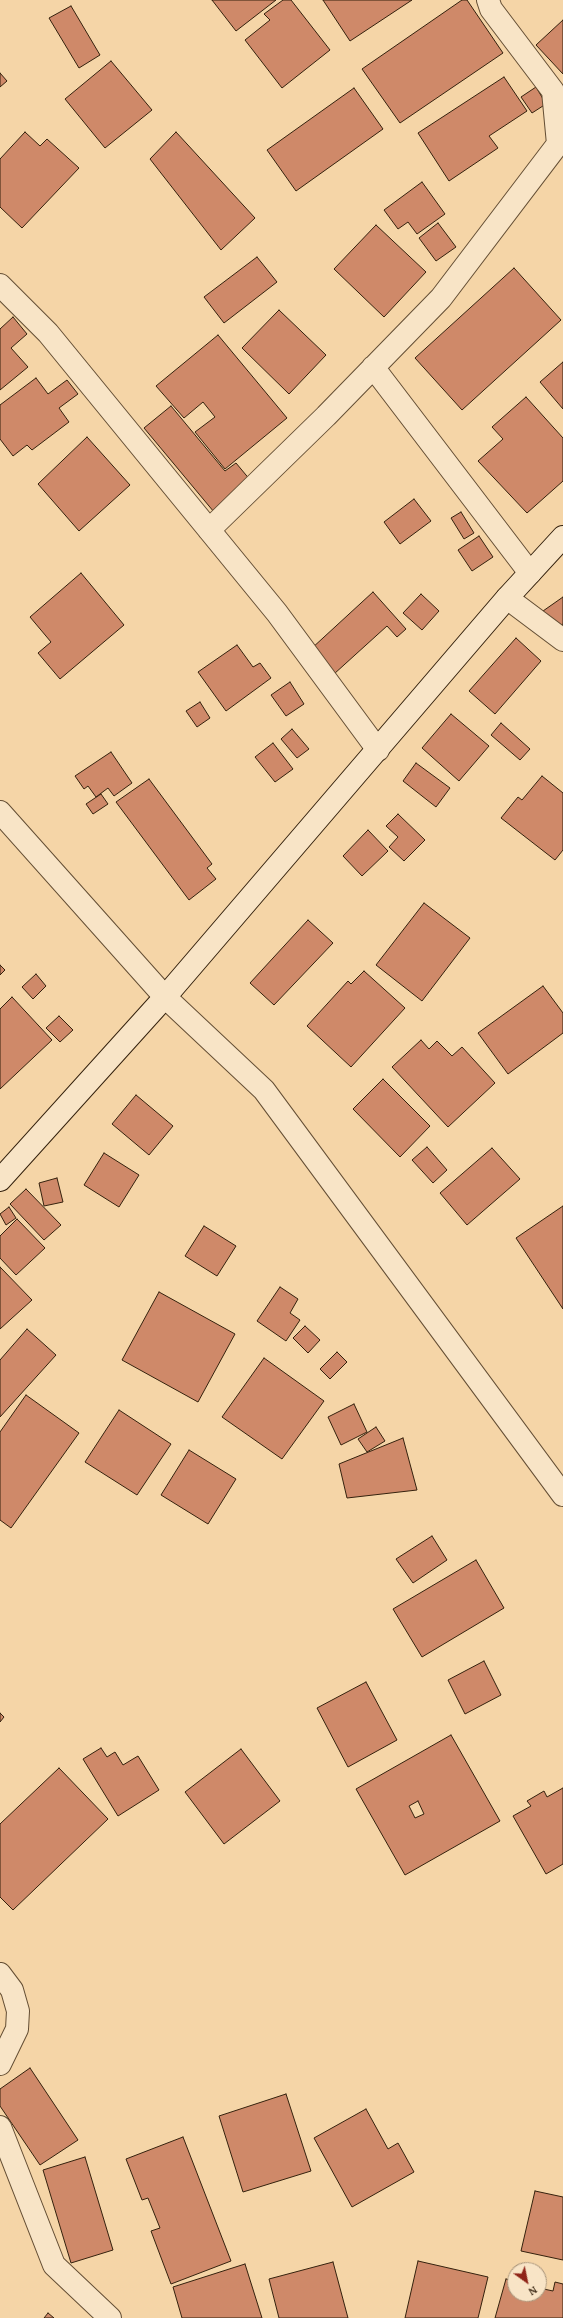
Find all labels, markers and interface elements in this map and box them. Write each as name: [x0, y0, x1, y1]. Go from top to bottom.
north arrow: [507, 2262, 547, 2302]
text: N: [526, 2283, 540, 2300]

